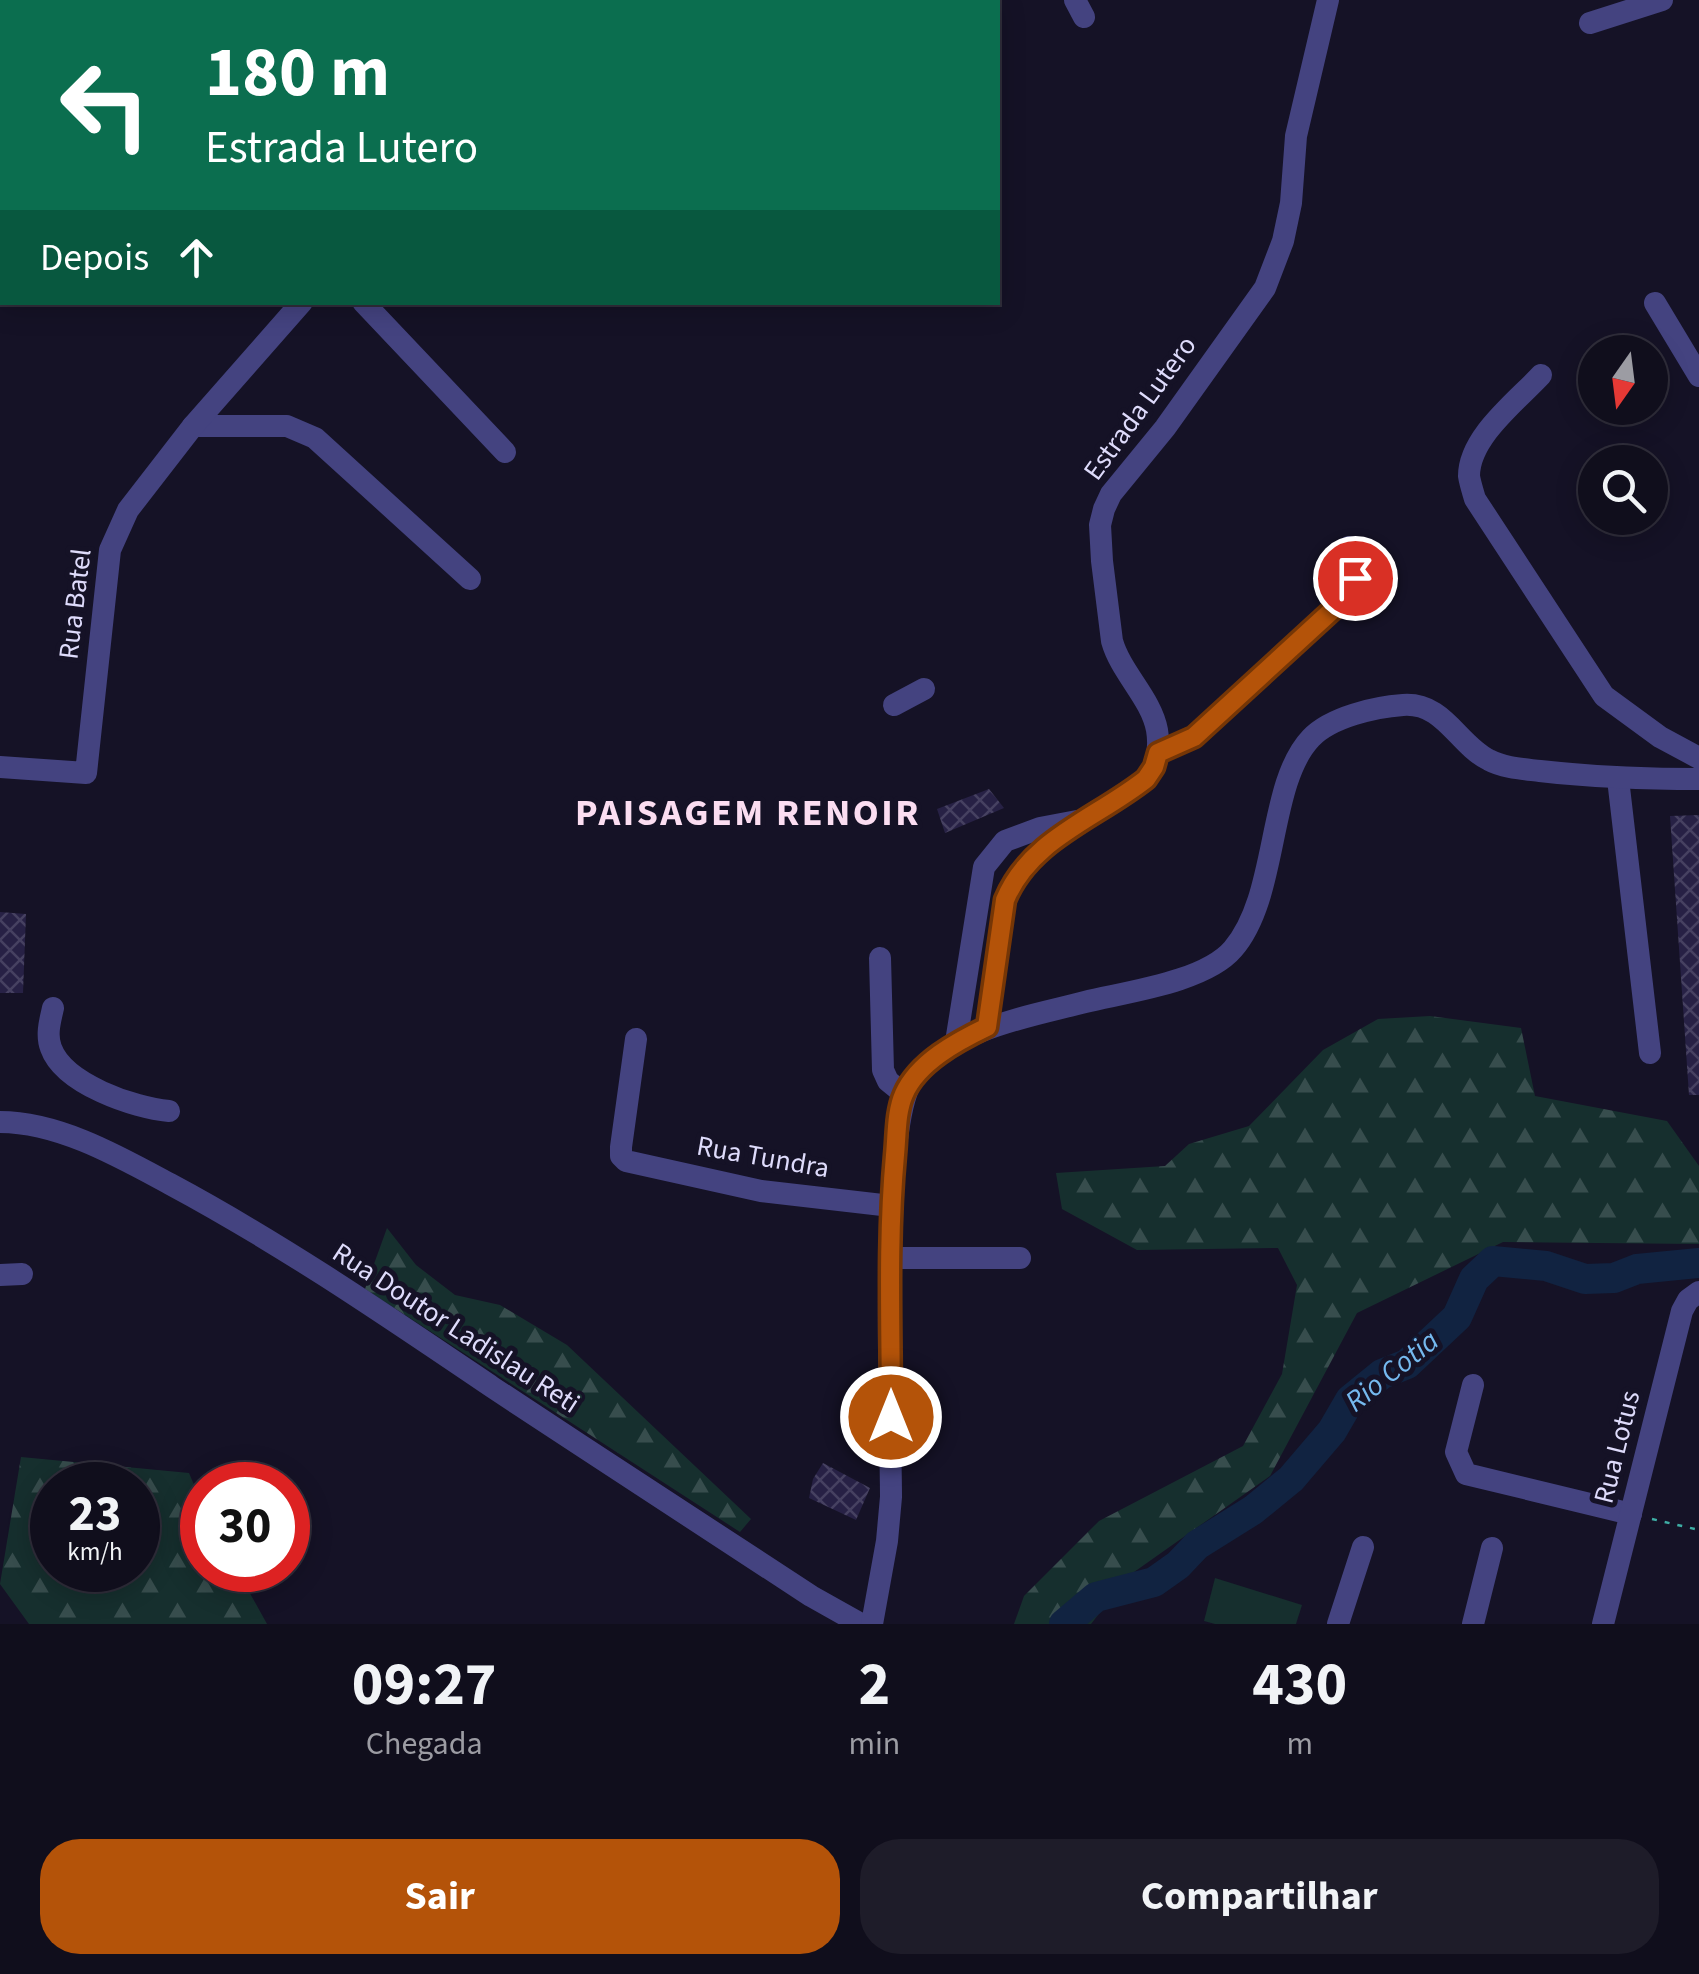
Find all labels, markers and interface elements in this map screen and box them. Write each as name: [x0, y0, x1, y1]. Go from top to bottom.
text: 180 m: [205, 23, 390, 123]
icon: left: [40, 40, 170, 170]
text: Estrada Lutero: [205, 116, 478, 180]
icon: ahead: [169, 230, 224, 285]
text: Depois: [40, 231, 149, 285]
street label: Estrada Lutero: [1074, 327, 1206, 489]
north arrow: [1578, 335, 1668, 425]
map controls: [1578, 335, 1668, 535]
button: search: [1578, 445, 1668, 535]
pin: [1313, 536, 1398, 621]
street label: Rua Batel: [48, 546, 102, 662]
icon: arrive: [1328, 551, 1383, 606]
district label: PAISAGEM RENOIR: [575, 786, 921, 840]
street label: Rua Tundra: [694, 1126, 832, 1188]
street label: Rua Doutor Ladislau Reti: [324, 1233, 588, 1423]
water label: Rio Cotia: [1336, 1320, 1448, 1422]
position arrow: [839, 1365, 943, 1469]
street label: Rua Lotus: [1584, 1386, 1650, 1508]
speed limit sign: 30: [180, 1462, 310, 1592]
text: 23: [69, 1479, 121, 1550]
text: km/h: [67, 1534, 123, 1570]
text: 09:27: [352, 1643, 497, 1728]
text: 2: [859, 1643, 890, 1728]
text: 430: [1252, 1643, 1347, 1728]
text: Chegada: [366, 1721, 483, 1767]
text: min: [848, 1721, 900, 1767]
text: m: [1286, 1721, 1313, 1767]
button: Sair: [40, 1839, 840, 1954]
button: Compartilhar: [860, 1839, 1659, 1954]

